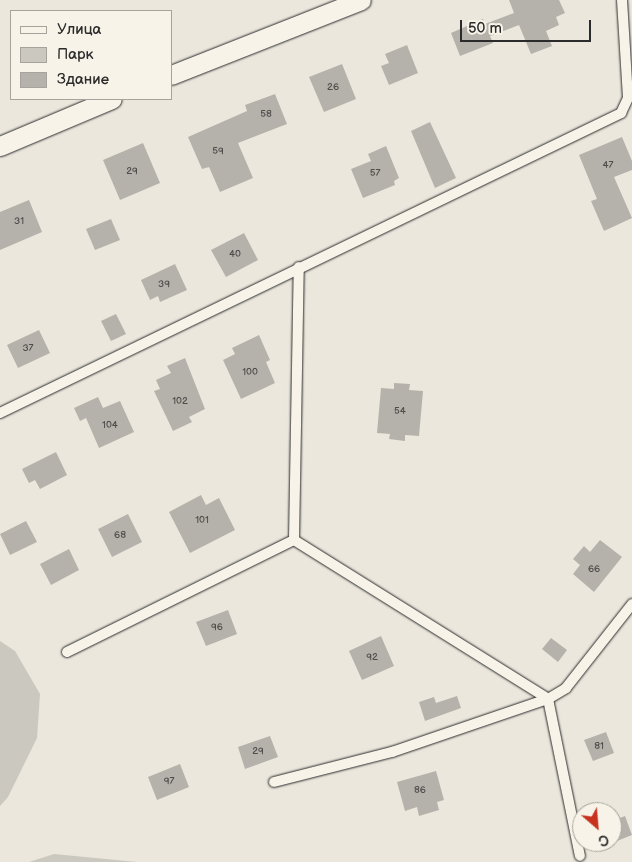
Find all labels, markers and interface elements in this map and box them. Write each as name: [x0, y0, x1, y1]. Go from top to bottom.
legend: [10, 10, 172, 100]
scale bar: [462, 10, 593, 42]
text: 50 m: [468, 19, 502, 38]
text: Улица: [57, 20, 101, 39]
text: Парк: [57, 45, 94, 64]
text: Здание: [57, 70, 109, 89]
house number: 26: [327, 82, 339, 94]
house number: 58: [260, 109, 272, 121]
house number: 59: [212, 146, 224, 158]
house number: 47: [602, 160, 614, 172]
house number: 29: [126, 166, 138, 178]
house number: 57: [370, 168, 380, 180]
house number: 31: [14, 216, 24, 228]
house number: 40: [229, 249, 241, 261]
house number: 39: [158, 279, 170, 291]
house number: 37: [22, 343, 34, 355]
house number: 100: [242, 367, 258, 379]
house number: 102: [172, 396, 188, 408]
house number: 54: [394, 406, 406, 418]
house number: 104: [102, 420, 118, 432]
house number: 101: [195, 515, 209, 527]
house number: 68: [114, 530, 126, 542]
house number: 66: [588, 564, 600, 576]
house number: 96: [211, 622, 223, 634]
house number: 92: [366, 652, 378, 664]
house number: 81: [594, 741, 604, 753]
house number: 29: [252, 746, 264, 758]
house number: 97: [164, 776, 174, 788]
house number: 86: [414, 785, 426, 797]
north arrow: [572, 802, 622, 852]
text: С: [595, 830, 612, 850]

